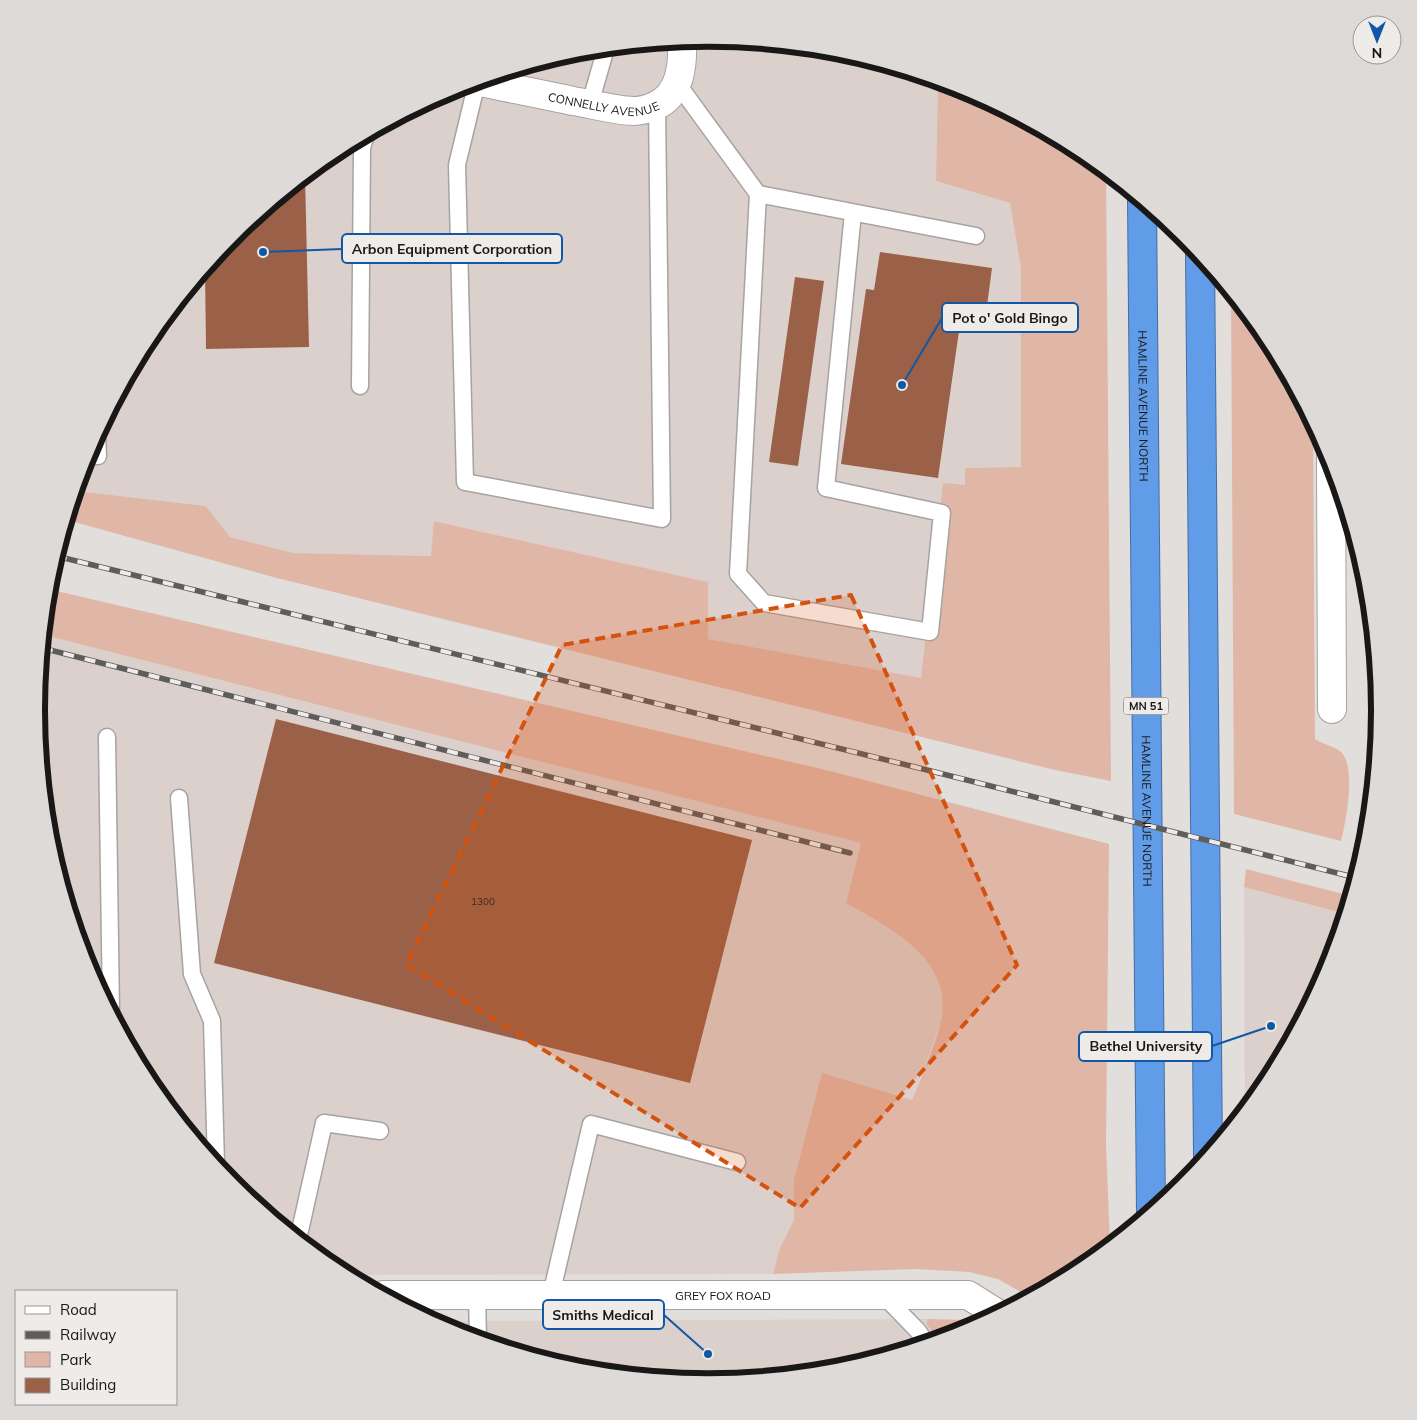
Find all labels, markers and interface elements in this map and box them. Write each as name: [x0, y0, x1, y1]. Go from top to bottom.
north arrow: [1352, 15, 1402, 65]
text: N: [1372, 44, 1382, 62]
street label: CONNELLY AVENUE: [547, 88, 661, 119]
callout: Arbon Equipment Corporation: [342, 234, 562, 263]
text: Arbon Equipment Corporation: [352, 240, 552, 258]
callout: Pot o' Gold Bingo: [942, 303, 1078, 332]
text: Pot o' Gold Bingo: [952, 309, 1068, 327]
street label: HAMLINE AVENUE NORTH: [1136, 330, 1152, 482]
road number: MN 51: [1124, 698, 1168, 714]
street label: HAMLINE AVENUE NORTH: [1139, 735, 1156, 887]
house number: 1300: [471, 895, 495, 908]
callout: Bethel University: [1079, 1032, 1212, 1061]
text: Bethel University: [1090, 1037, 1203, 1055]
street label: GREY FOX ROAD: [675, 1288, 771, 1303]
legend: [15, 1290, 178, 1405]
text: Road: [60, 1300, 97, 1319]
callout: Smiths Medical: [543, 1300, 664, 1329]
text: Smiths Medical: [552, 1306, 654, 1324]
text: Railway: [60, 1325, 116, 1344]
text: Park: [60, 1350, 92, 1369]
text: Building: [60, 1375, 116, 1394]

